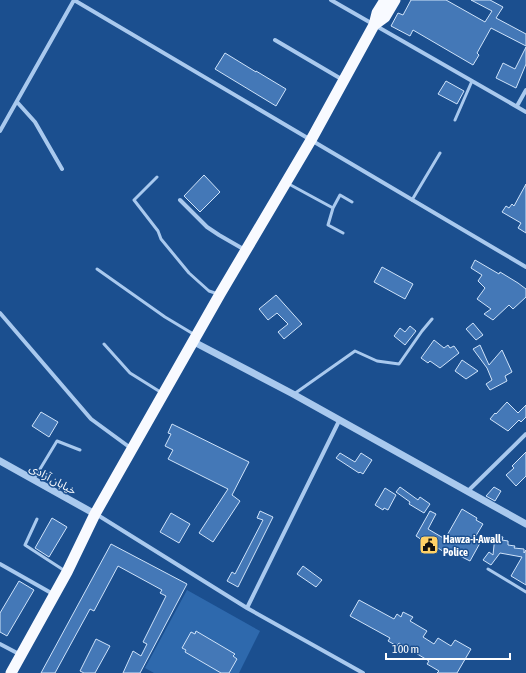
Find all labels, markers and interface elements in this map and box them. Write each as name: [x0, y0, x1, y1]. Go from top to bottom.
street label: خیابان آزادی: [27, 461, 79, 498]
place label: Hawza-i-Awall Police: [443, 533, 502, 558]
public building icon: Hawza-i-Awall Police: [418, 534, 440, 556]
scale bar: [386, 635, 510, 661]
text: 100 m: [392, 642, 419, 656]

